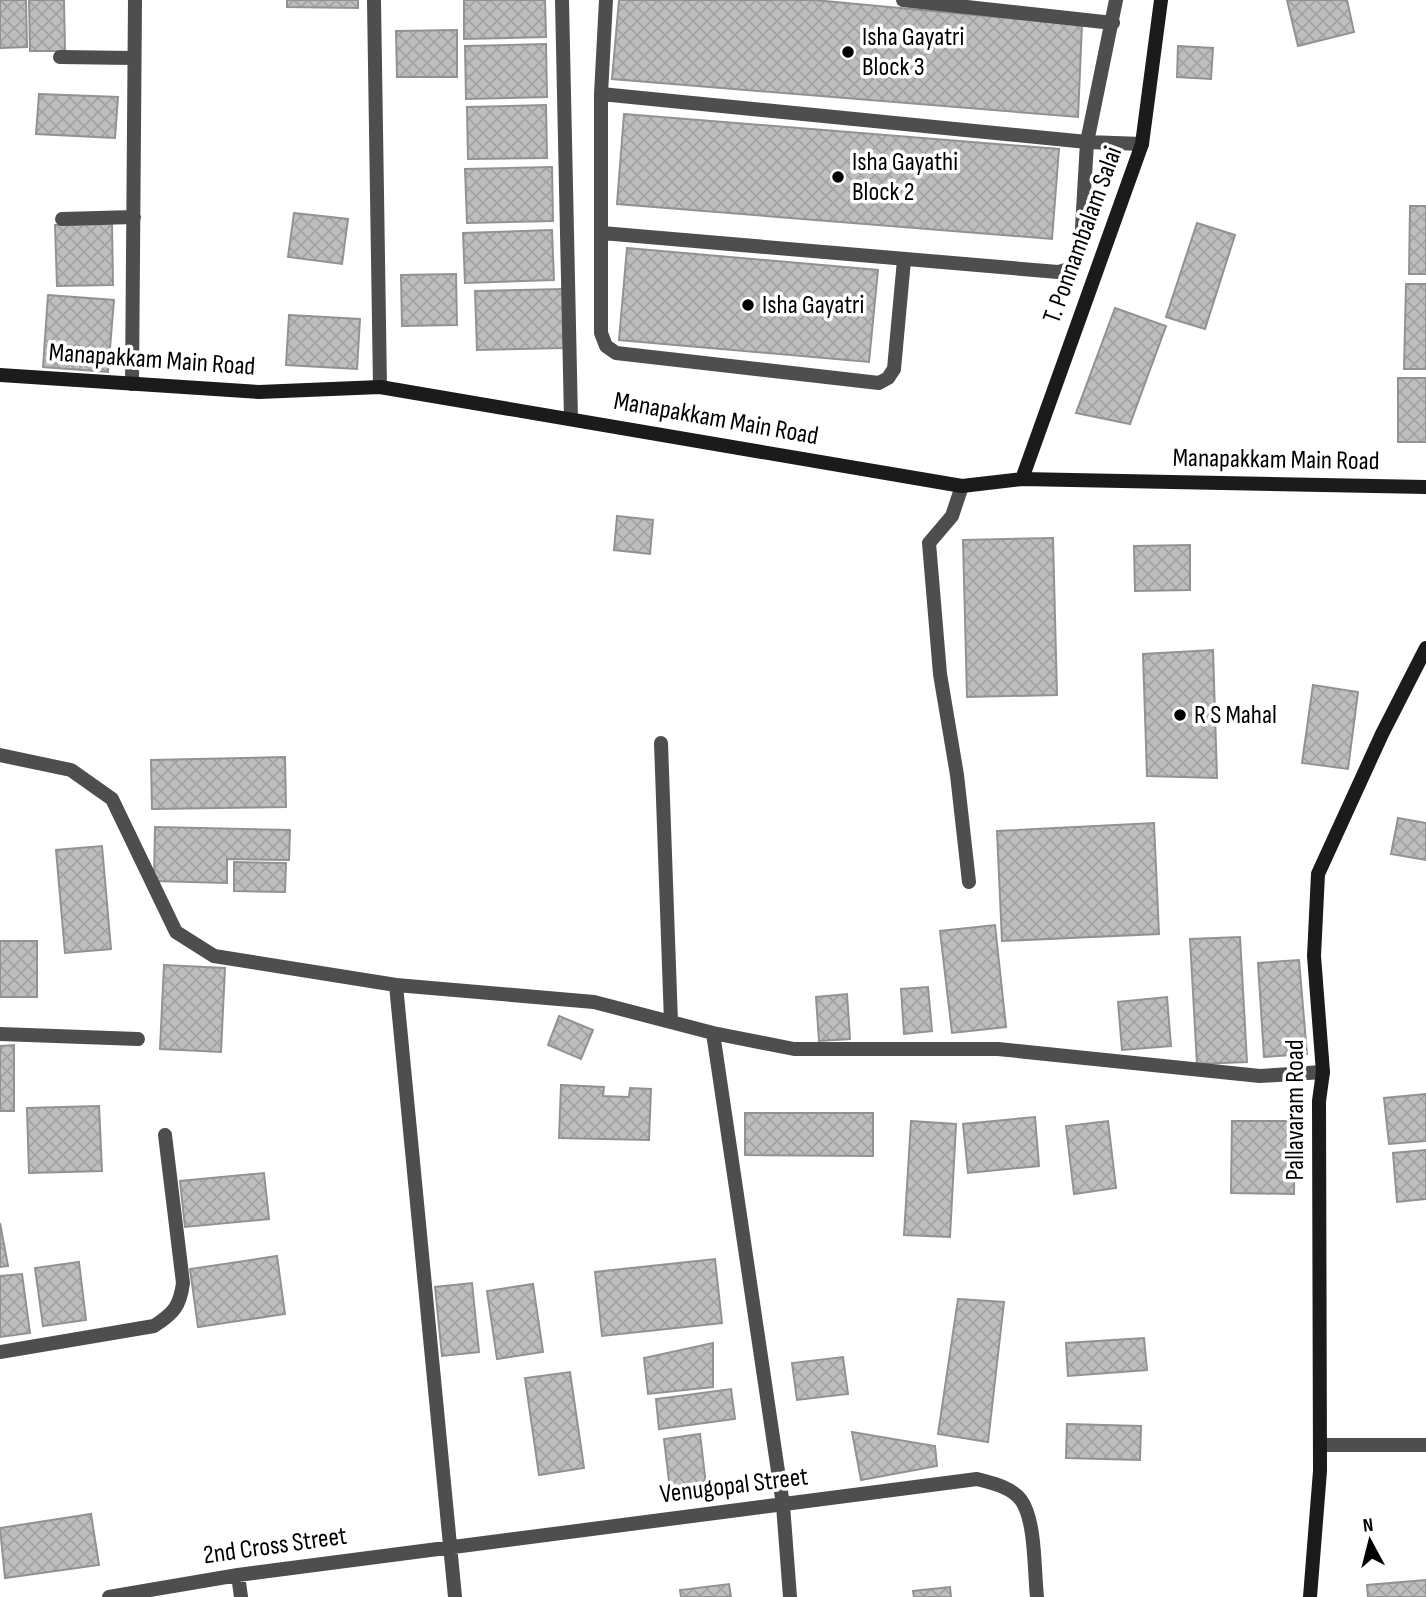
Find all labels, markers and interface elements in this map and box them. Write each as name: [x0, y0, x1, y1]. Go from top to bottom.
place label: Isha Gayatri Block 3: [862, 22, 964, 83]
marker: Isha Gayatri Block 3: [840, 44, 856, 60]
street label: T. Ponnambalam Salai: [1037, 143, 1129, 327]
place label: Isha Gayathi Block 2: [852, 147, 958, 208]
marker: Isha Gayathi Block 2: [830, 169, 846, 185]
place label: Isha Gayatri: [762, 290, 864, 321]
marker: Isha Gayatri: [740, 297, 756, 313]
street label: Manapakkam Main Road: [48, 337, 256, 383]
street label: Manapakkam Main Road: [611, 386, 821, 452]
street label: Manapakkam Main Road: [1172, 443, 1380, 477]
place label: R S Mahal: [1194, 700, 1277, 731]
marker: R S Mahal: [1172, 707, 1188, 723]
street label: Pallavaram Road: [1280, 1039, 1311, 1181]
street label: Venugopal Street: [658, 1462, 810, 1510]
north arrow: [1335, 1506, 1405, 1576]
text: N: [1362, 1514, 1375, 1538]
street label: 2nd Cross Street: [201, 1521, 349, 1571]

